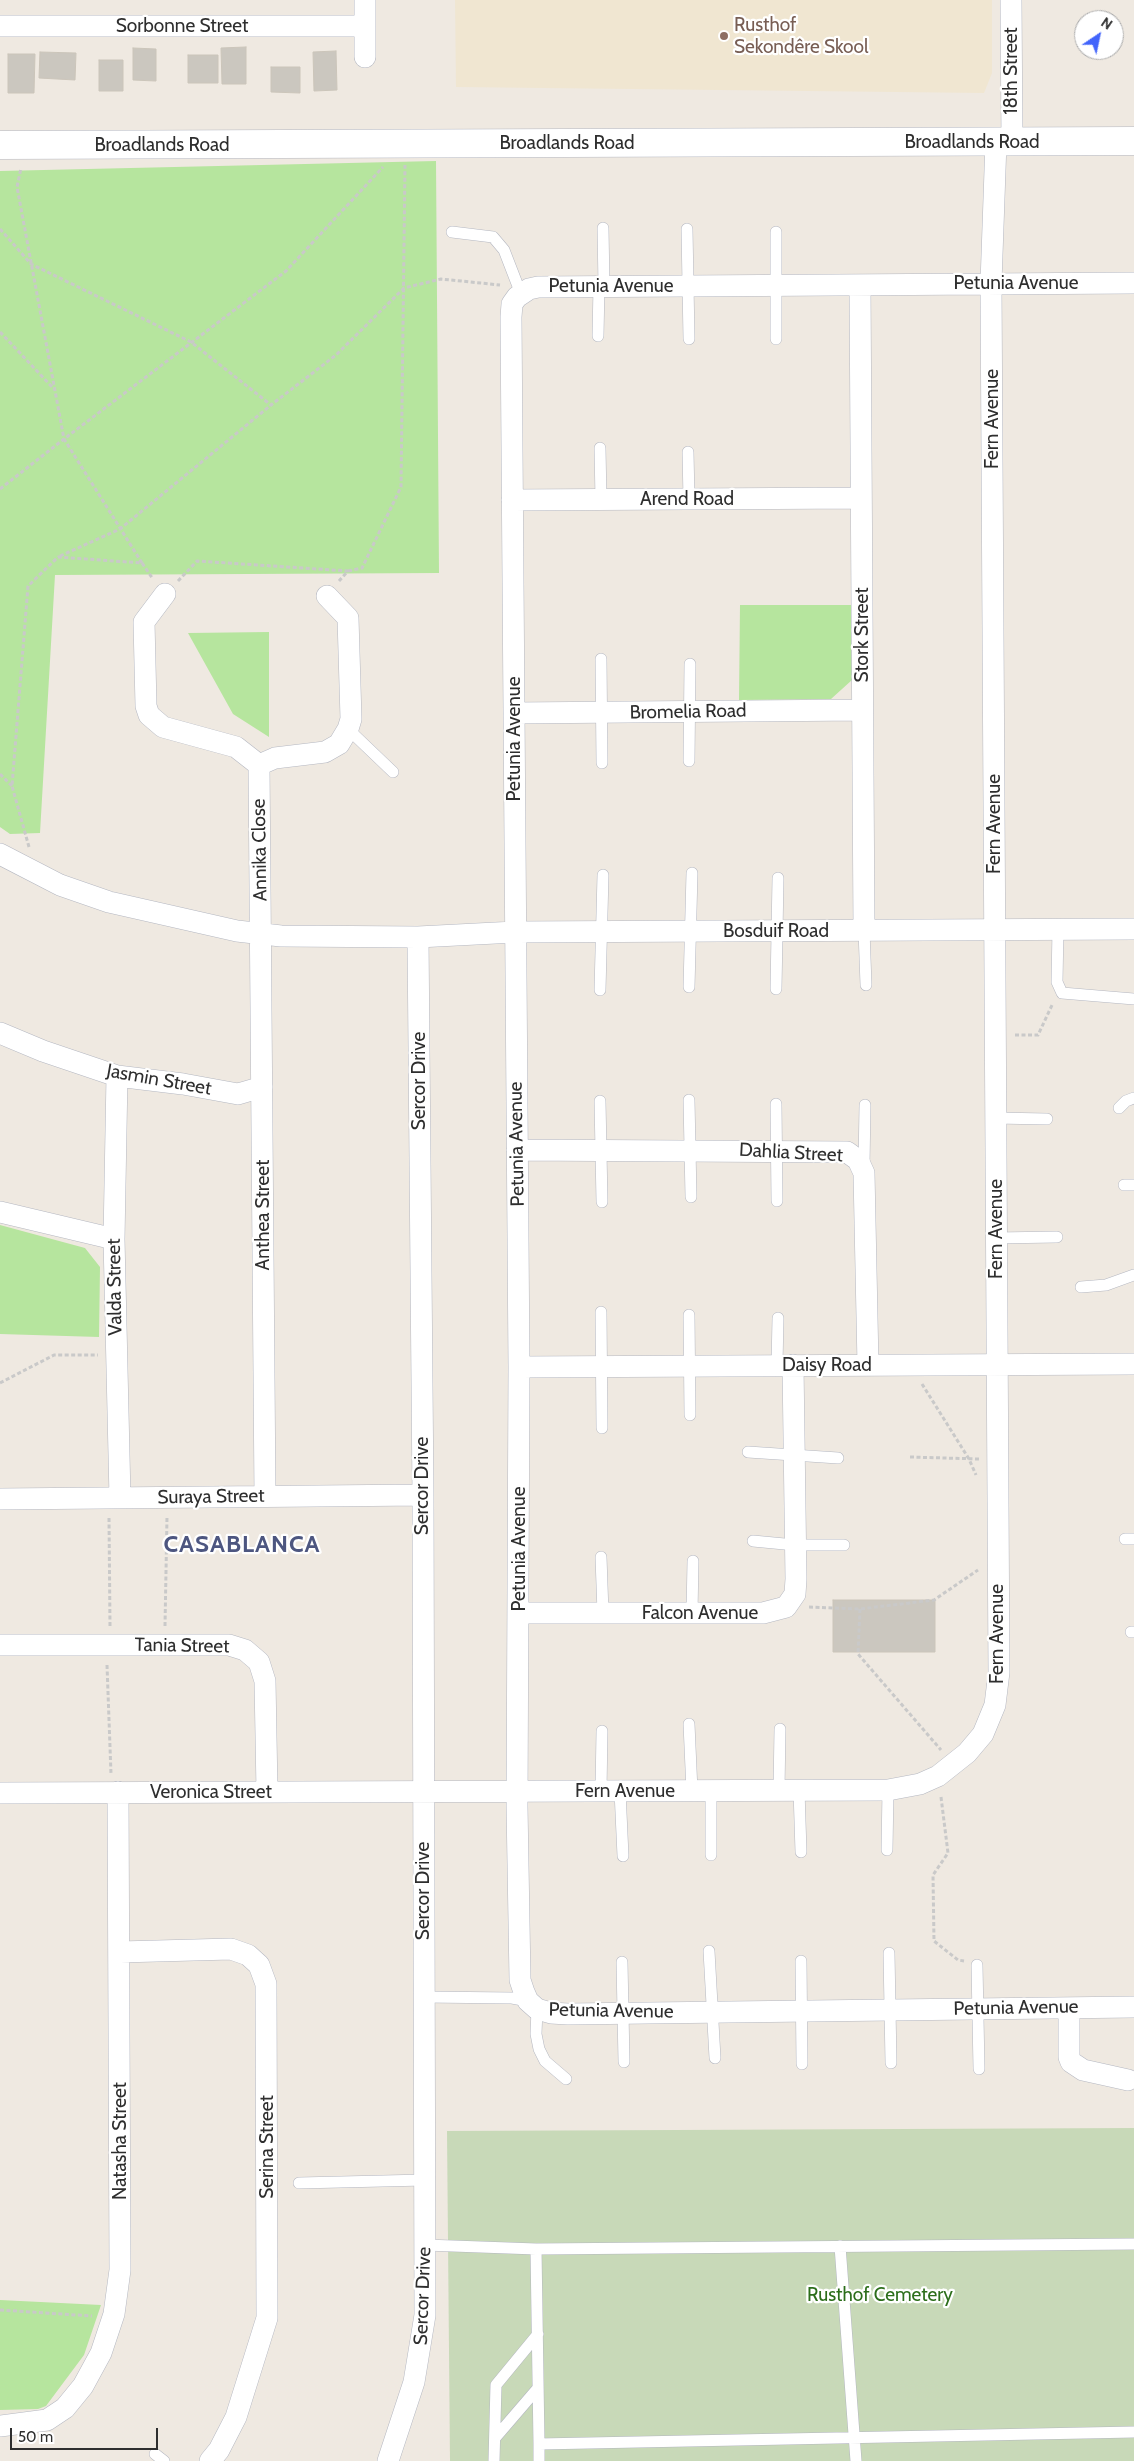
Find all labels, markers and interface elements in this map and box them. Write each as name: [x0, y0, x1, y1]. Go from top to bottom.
north arrow: [1074, 10, 1124, 60]
text: N: [1098, 13, 1116, 34]
place label: Rusthof Sekondêre Skool: [734, 14, 868, 58]
street label: Sorbonne Street: [116, 15, 248, 37]
street label: 18th Street: [1000, 27, 1022, 115]
marker: Rusthof Sekondêre Skool: [718, 30, 730, 42]
street label: Broadlands Road: [904, 131, 1040, 153]
street label: Broadlands Road: [499, 132, 635, 154]
street label: Broadlands Road: [94, 134, 230, 156]
street label: Petunia Avenue: [953, 272, 1079, 294]
street label: Petunia Avenue: [548, 275, 674, 297]
street label: Fern Avenue: [981, 369, 1003, 469]
street label: Arend Road: [640, 488, 734, 510]
street label: Stork Street: [851, 587, 873, 683]
street label: Petunia Avenue: [503, 676, 525, 802]
street label: Bromelia Road: [629, 700, 747, 724]
street label: Fern Avenue: [983, 774, 1005, 874]
street label: Annika Close: [248, 798, 272, 902]
street label: Bosduif Road: [723, 920, 829, 942]
street label: Sercor Drive: [408, 1032, 430, 1130]
street label: Jasmin Street: [105, 1060, 213, 1100]
street label: Petunia Avenue: [505, 1081, 529, 1207]
street label: Dahlia Street: [739, 1139, 843, 1167]
street label: Anthea Street: [252, 1160, 274, 1270]
street label: Fern Avenue: [985, 1179, 1007, 1279]
street label: Valda Street: [103, 1238, 127, 1336]
street label: Daisy Road: [782, 1354, 872, 1376]
street label: Sercor Drive: [411, 1437, 433, 1535]
street label: Suraya Street: [157, 1485, 265, 1509]
street label: Petunia Avenue: [508, 1486, 530, 1612]
district label: CASABLANCA: [162, 1531, 322, 1559]
street label: Fern Avenue: [986, 1584, 1008, 1684]
street label: Falcon Avenue: [642, 1602, 758, 1624]
street label: Tania Street: [134, 1634, 230, 1658]
street label: Fern Avenue: [575, 1780, 675, 1802]
street label: Veronica Street: [150, 1781, 272, 1803]
street label: Sercor Drive: [412, 1842, 434, 1940]
street label: Petunia Avenue: [953, 1996, 1079, 2020]
street label: Petunia Avenue: [548, 1999, 674, 2023]
street label: Natasha Street: [109, 2082, 131, 2200]
street label: Serina Street: [256, 2095, 278, 2199]
street label: Sercor Drive: [410, 2246, 436, 2346]
park label: Rusthof Cemetery: [807, 2284, 953, 2306]
scale bar: [12, 2418, 160, 2450]
text: 50 m: [18, 2428, 53, 2446]

